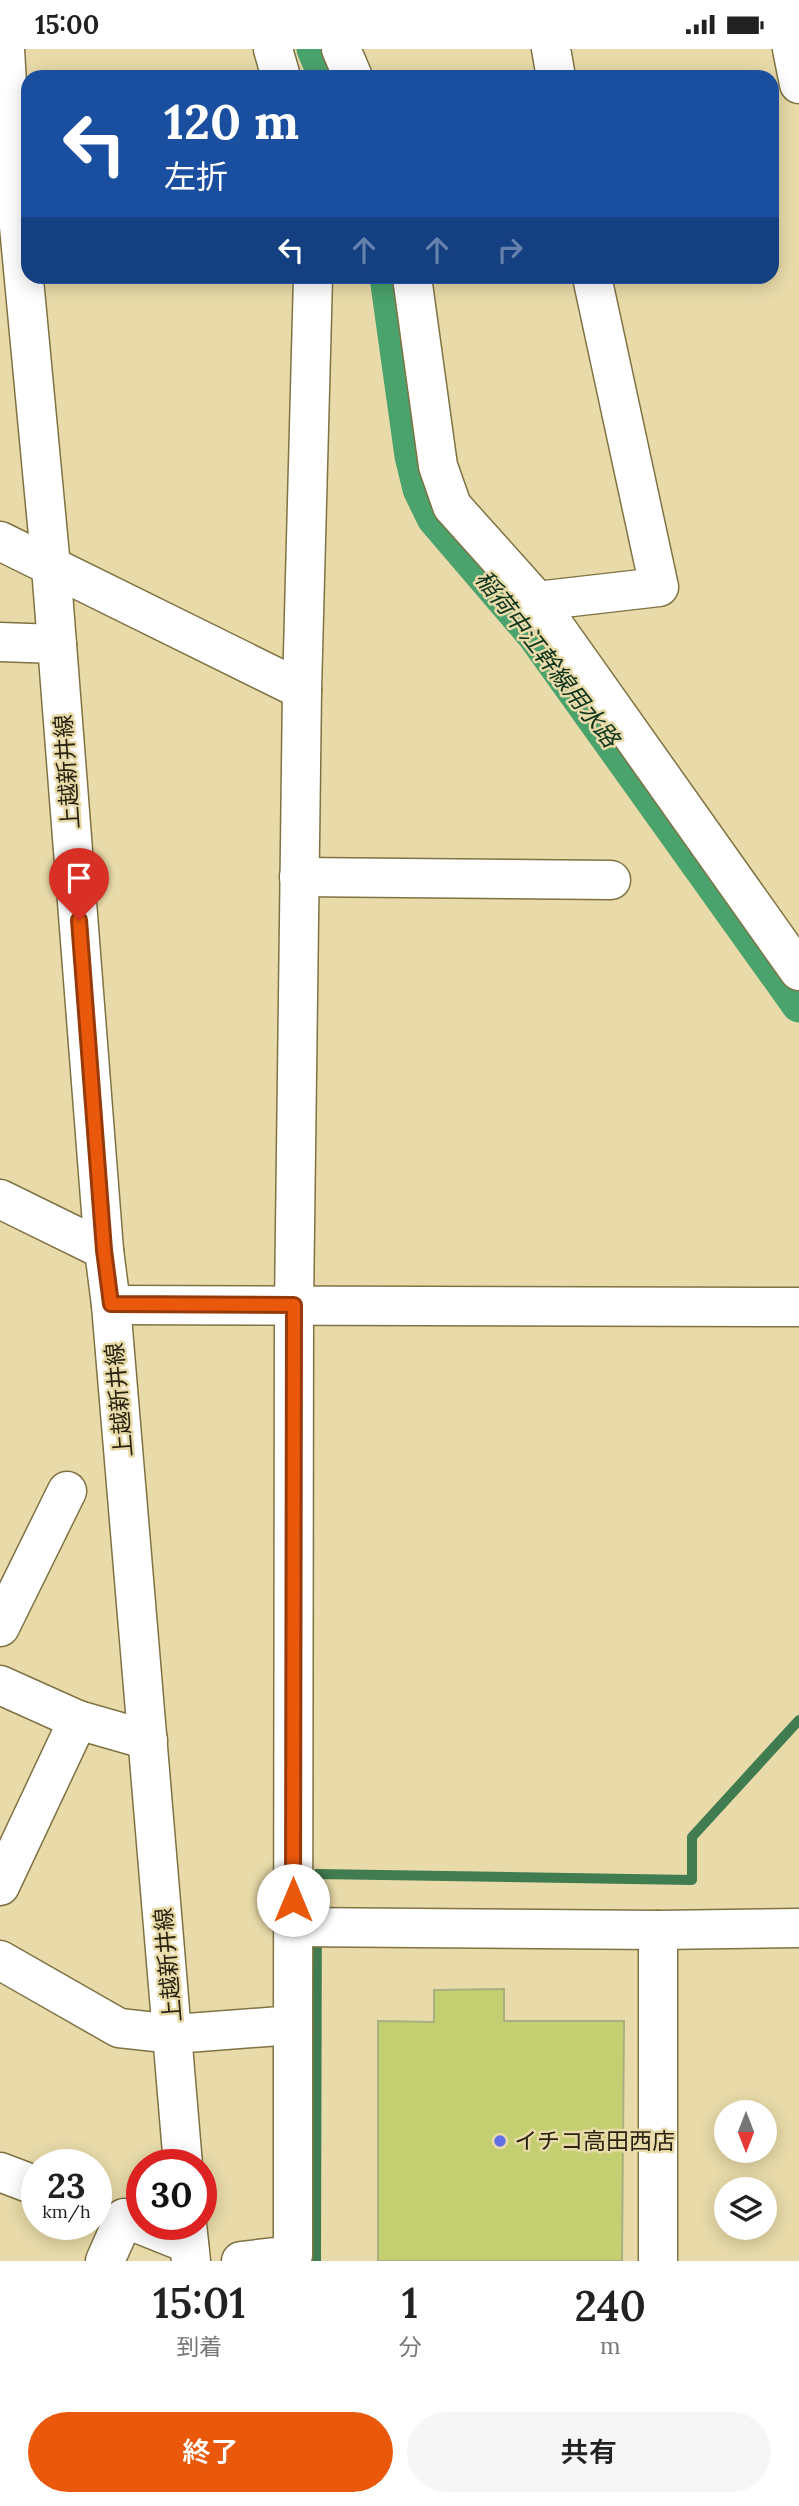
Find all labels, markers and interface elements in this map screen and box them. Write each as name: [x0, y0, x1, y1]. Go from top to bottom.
text: 15:00: [35, 8, 99, 41]
text: 120 m: [164, 90, 299, 152]
icon: left: [49, 98, 140, 189]
text: 左折: [164, 156, 228, 197]
icon: left: [272, 231, 310, 269]
icon: ahead: [345, 231, 383, 269]
icon: ahead: [418, 231, 456, 269]
icon: right: [491, 231, 529, 269]
water label: 稲荷中江幹線用水路: [469, 564, 627, 755]
street label: 上越新井線: [48, 714, 85, 830]
pin: [49, 848, 109, 920]
icon: arrive: [60, 859, 98, 897]
street label: 上越新井線: [99, 1341, 138, 1459]
position arrow: [256, 1863, 330, 1937]
street label: 上越新井線: [148, 1906, 187, 2024]
north arrow: [714, 2100, 777, 2163]
map controls: [714, 2100, 777, 2240]
place label: イチコ高田西店: [514, 2126, 675, 2155]
marker: イチコ高田西店: [492, 2133, 508, 2149]
speed limit sign: 30: [126, 2149, 217, 2240]
text: 23: [47, 2163, 86, 2208]
button: layers: [714, 2177, 777, 2240]
text: km/h: [42, 2200, 91, 2223]
text: 15:01: [153, 2276, 246, 2330]
text: 1: [402, 2276, 418, 2330]
text: 240: [575, 2279, 646, 2333]
text: m: [600, 2331, 621, 2360]
text: 到着: [176, 2332, 222, 2361]
text: 分: [399, 2332, 422, 2361]
button: 終了: [28, 2412, 393, 2492]
button: 共有: [407, 2412, 771, 2492]

